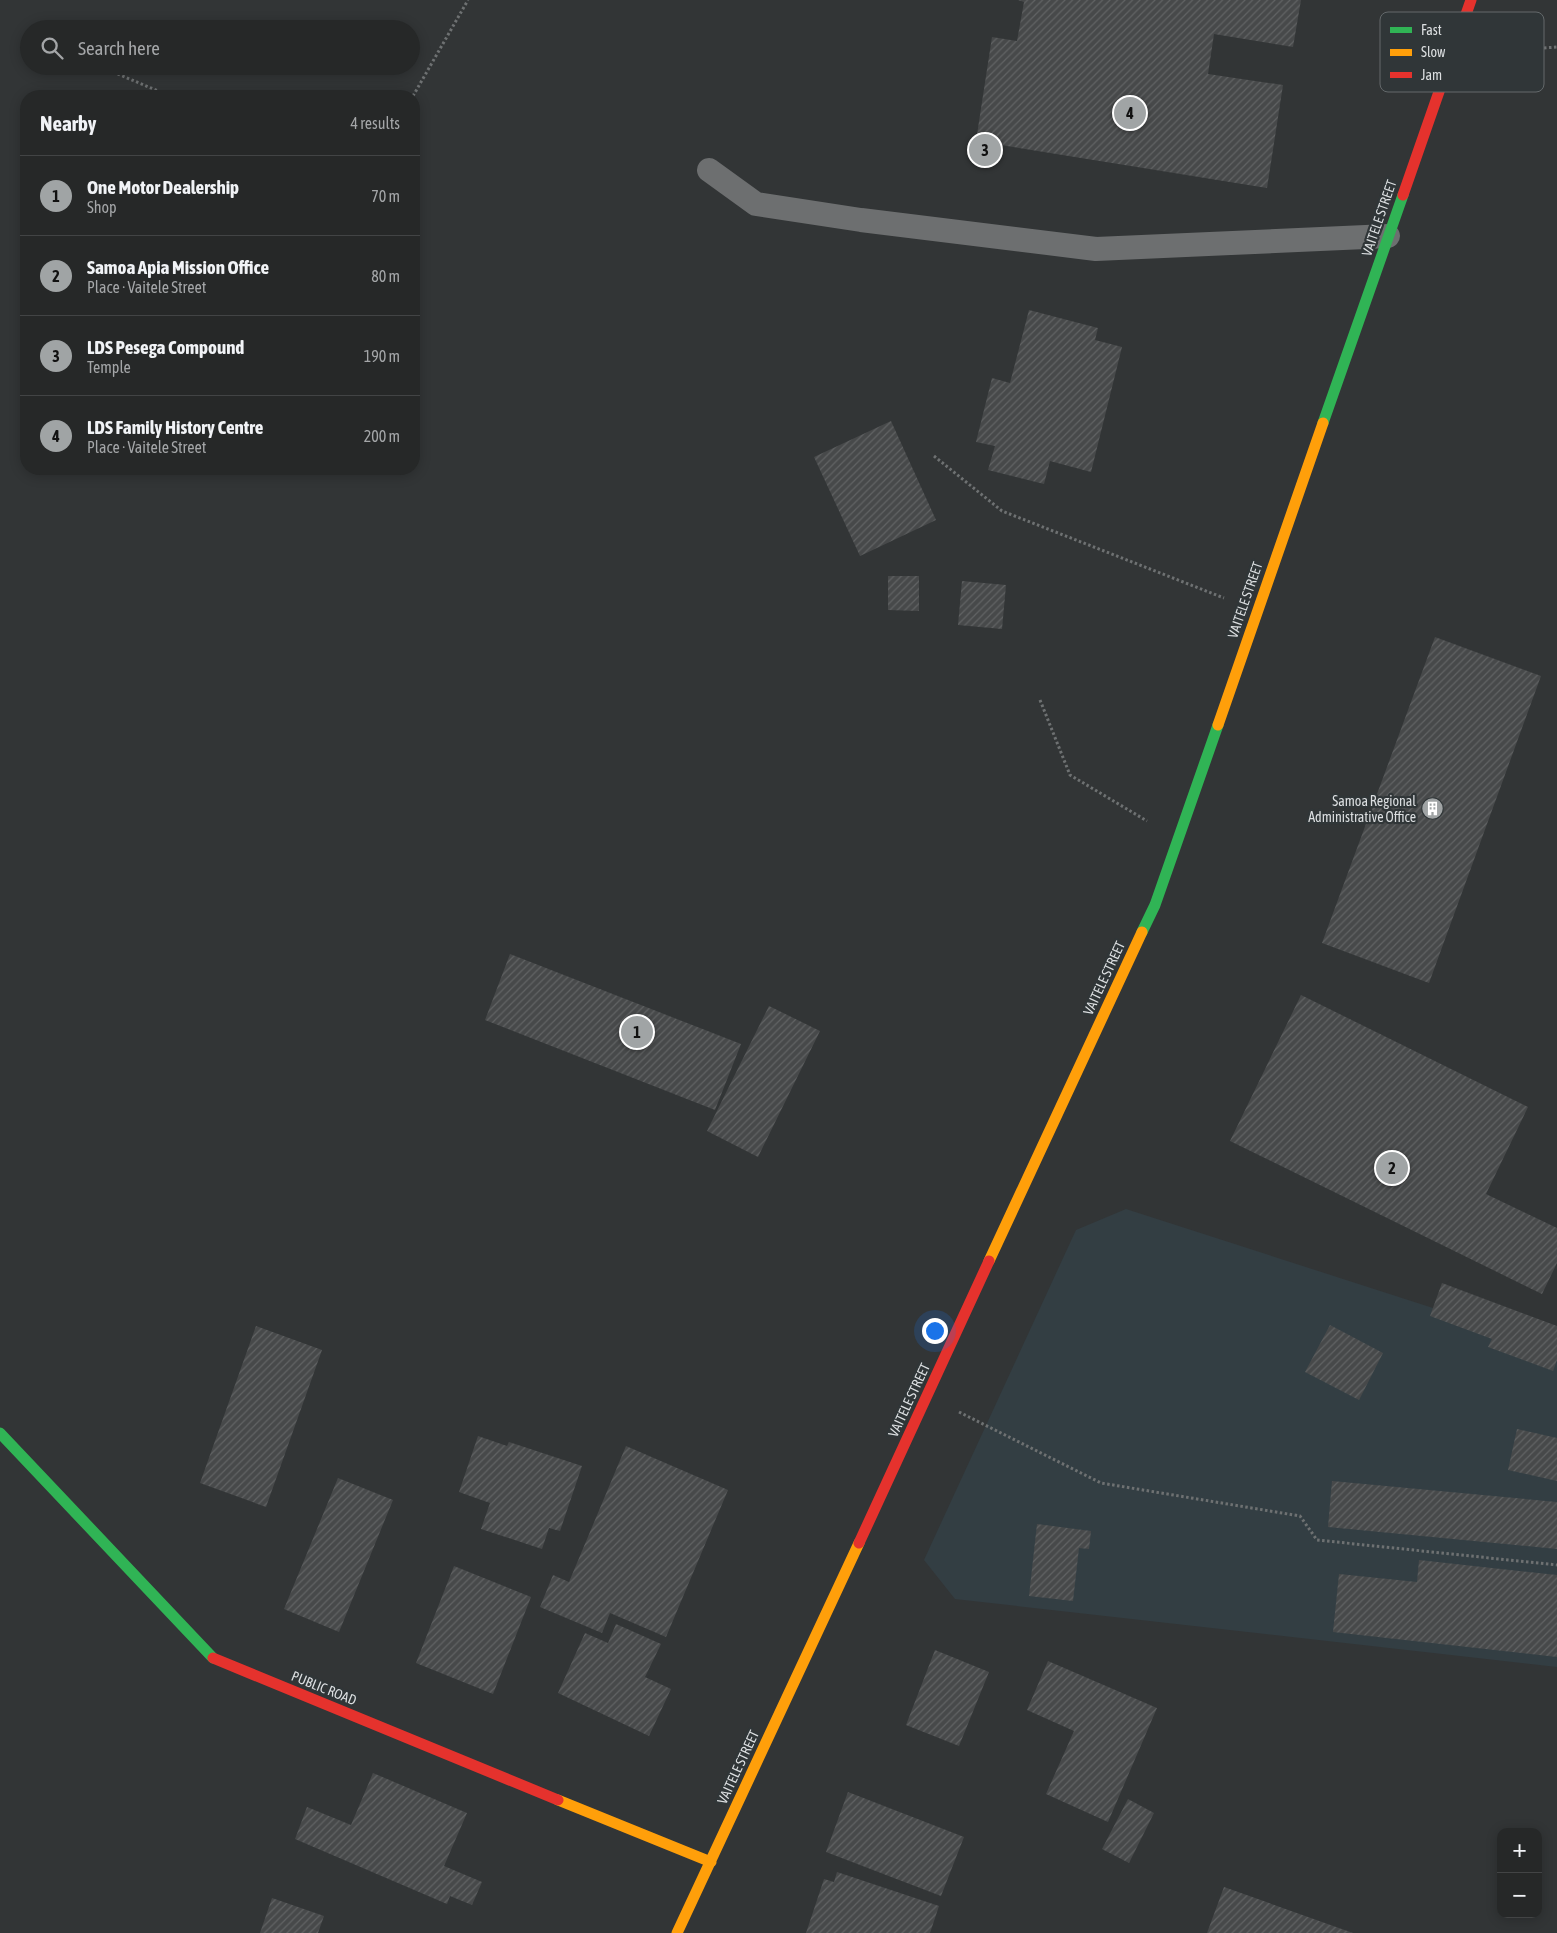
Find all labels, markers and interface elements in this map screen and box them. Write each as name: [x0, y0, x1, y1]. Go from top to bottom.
legend: [1380, 12, 1544, 92]
search box: [20, 20, 420, 75]
text: Fast: [1421, 22, 1442, 38]
icon: search: [38, 34, 66, 62]
text: Search here: [78, 37, 160, 59]
text: Slow: [1421, 44, 1446, 60]
text: Jam: [1421, 67, 1442, 83]
pin: 4: [1114, 94, 1146, 132]
text: Nearby: [40, 111, 96, 135]
text: 4 results: [350, 114, 400, 132]
pin: 3: [969, 131, 1001, 169]
text: One Motor Dealership: [87, 176, 239, 198]
street label: VAITELE STREET: [1358, 178, 1400, 258]
text: 1: [52, 187, 60, 205]
text: 70 m: [371, 187, 400, 205]
text: Shop: [87, 198, 117, 216]
text: Samoa Apia Mission Office: [87, 256, 269, 278]
text: 2: [52, 267, 60, 285]
text: 80 m: [371, 267, 400, 285]
text: Place · Vaitele Street: [87, 278, 206, 296]
text: LDS Pesega Compound: [87, 336, 244, 358]
text: 3: [52, 347, 60, 365]
text: 190 m: [364, 347, 400, 365]
text: Temple: [87, 358, 131, 376]
text: LDS Family History Centre: [87, 416, 263, 438]
text: 4: [52, 427, 60, 445]
text: 200 m: [364, 427, 400, 445]
text: Place · Vaitele Street: [87, 438, 206, 456]
street label: VAITELE STREET: [1224, 560, 1266, 640]
place label: Samoa Regional Administrative Office: [1308, 793, 1416, 825]
building icon: Samoa Regional Administrative Office: [1420, 797, 1444, 821]
street label: VAITELE STREET: [1080, 939, 1128, 1017]
pin: 1: [621, 1013, 653, 1051]
pin: 2: [1376, 1149, 1408, 1187]
your location: [922, 1318, 948, 1344]
street label: VAITELE STREET: [885, 1361, 933, 1439]
street label: PUBLIC ROAD: [289, 1668, 359, 1708]
street label: VAITELE STREET: [714, 1728, 762, 1806]
map controls: [1497, 1828, 1542, 1918]
button: +: [1497, 1828, 1542, 1873]
button: −: [1497, 1873, 1542, 1918]

